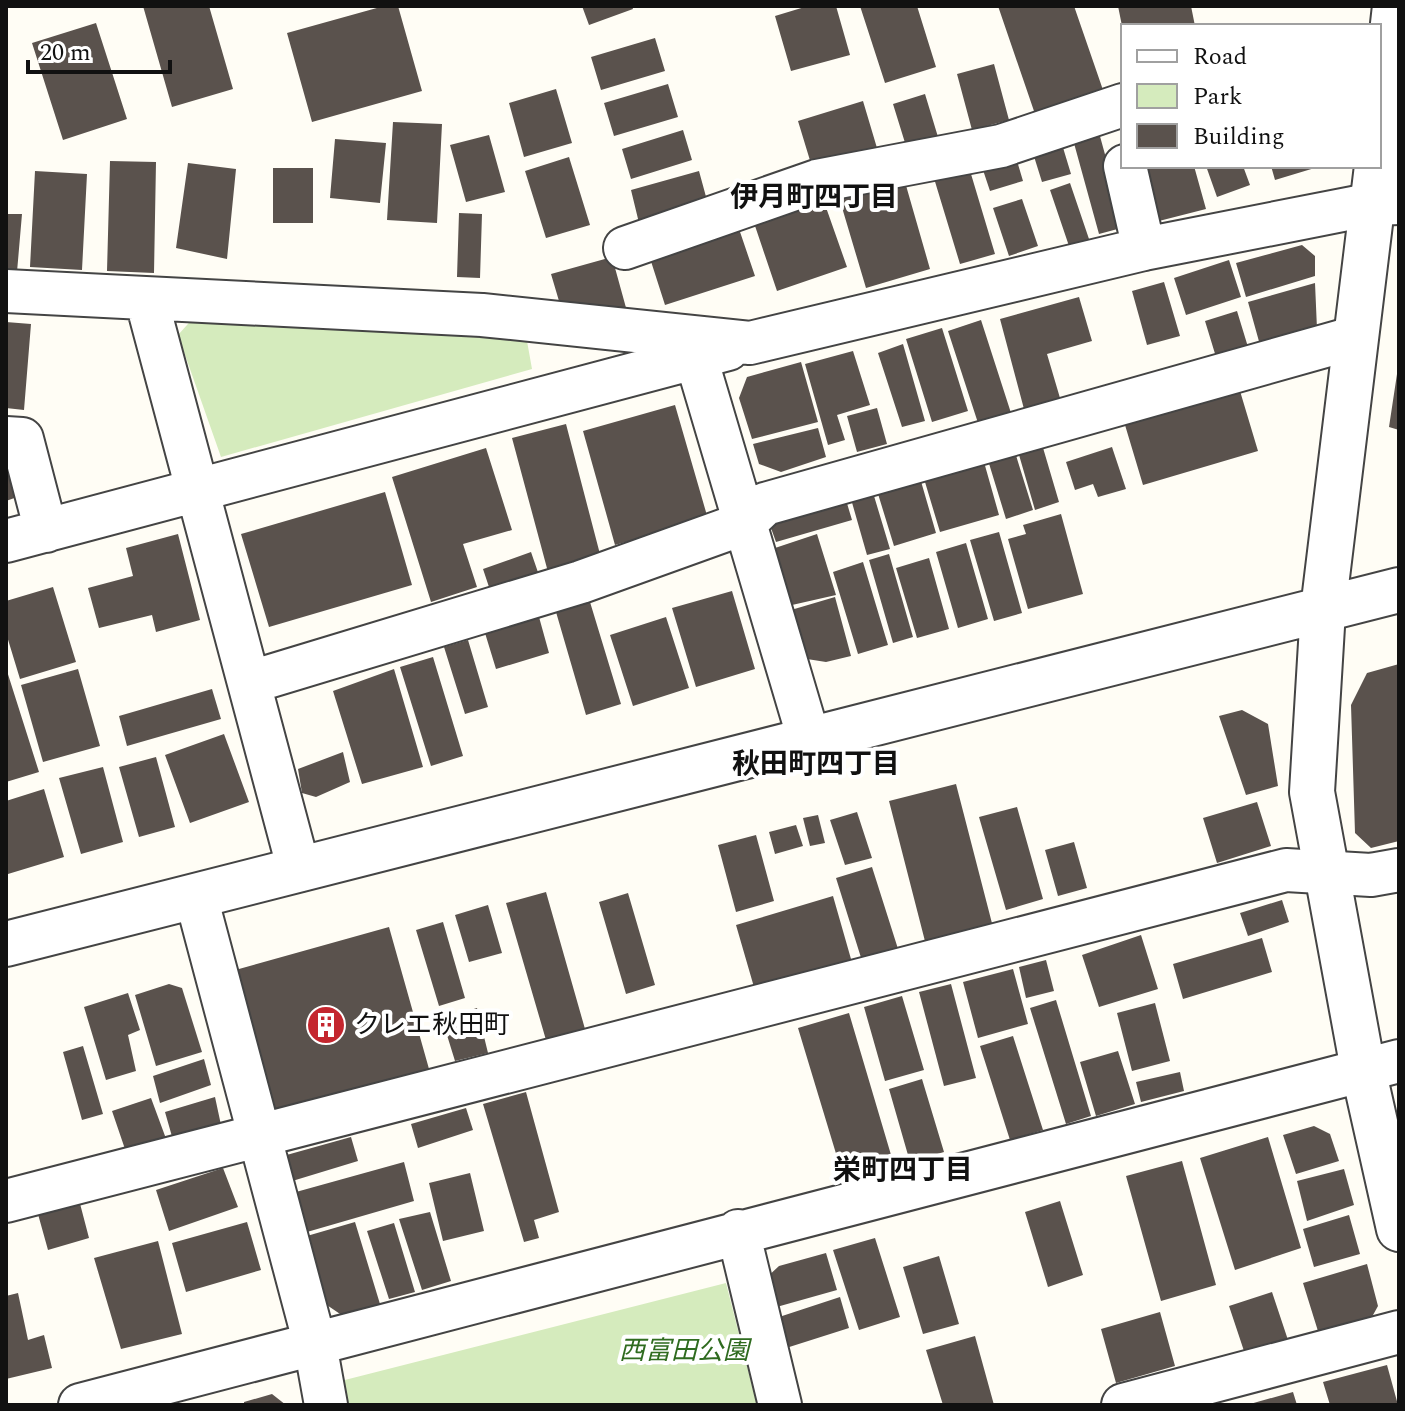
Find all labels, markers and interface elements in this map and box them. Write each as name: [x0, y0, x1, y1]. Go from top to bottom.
scale bar: [28, 24, 170, 74]
legend: [1121, 24, 1381, 168]
text: 20 m: [40, 35, 91, 71]
text: Road: [1193, 39, 1247, 75]
text: Park: [1193, 79, 1243, 115]
text: Building: [1193, 119, 1285, 155]
district label: 伊月町四丁目: [730, 176, 898, 219]
district label: 秋田町四丁目: [732, 743, 900, 786]
building icon: クレエ秋田町: [305, 1004, 347, 1046]
place label: クレエ秋田町: [354, 1005, 510, 1045]
district label: 栄町四丁目: [833, 1149, 973, 1192]
park label: 西富田公園: [619, 1331, 753, 1371]

